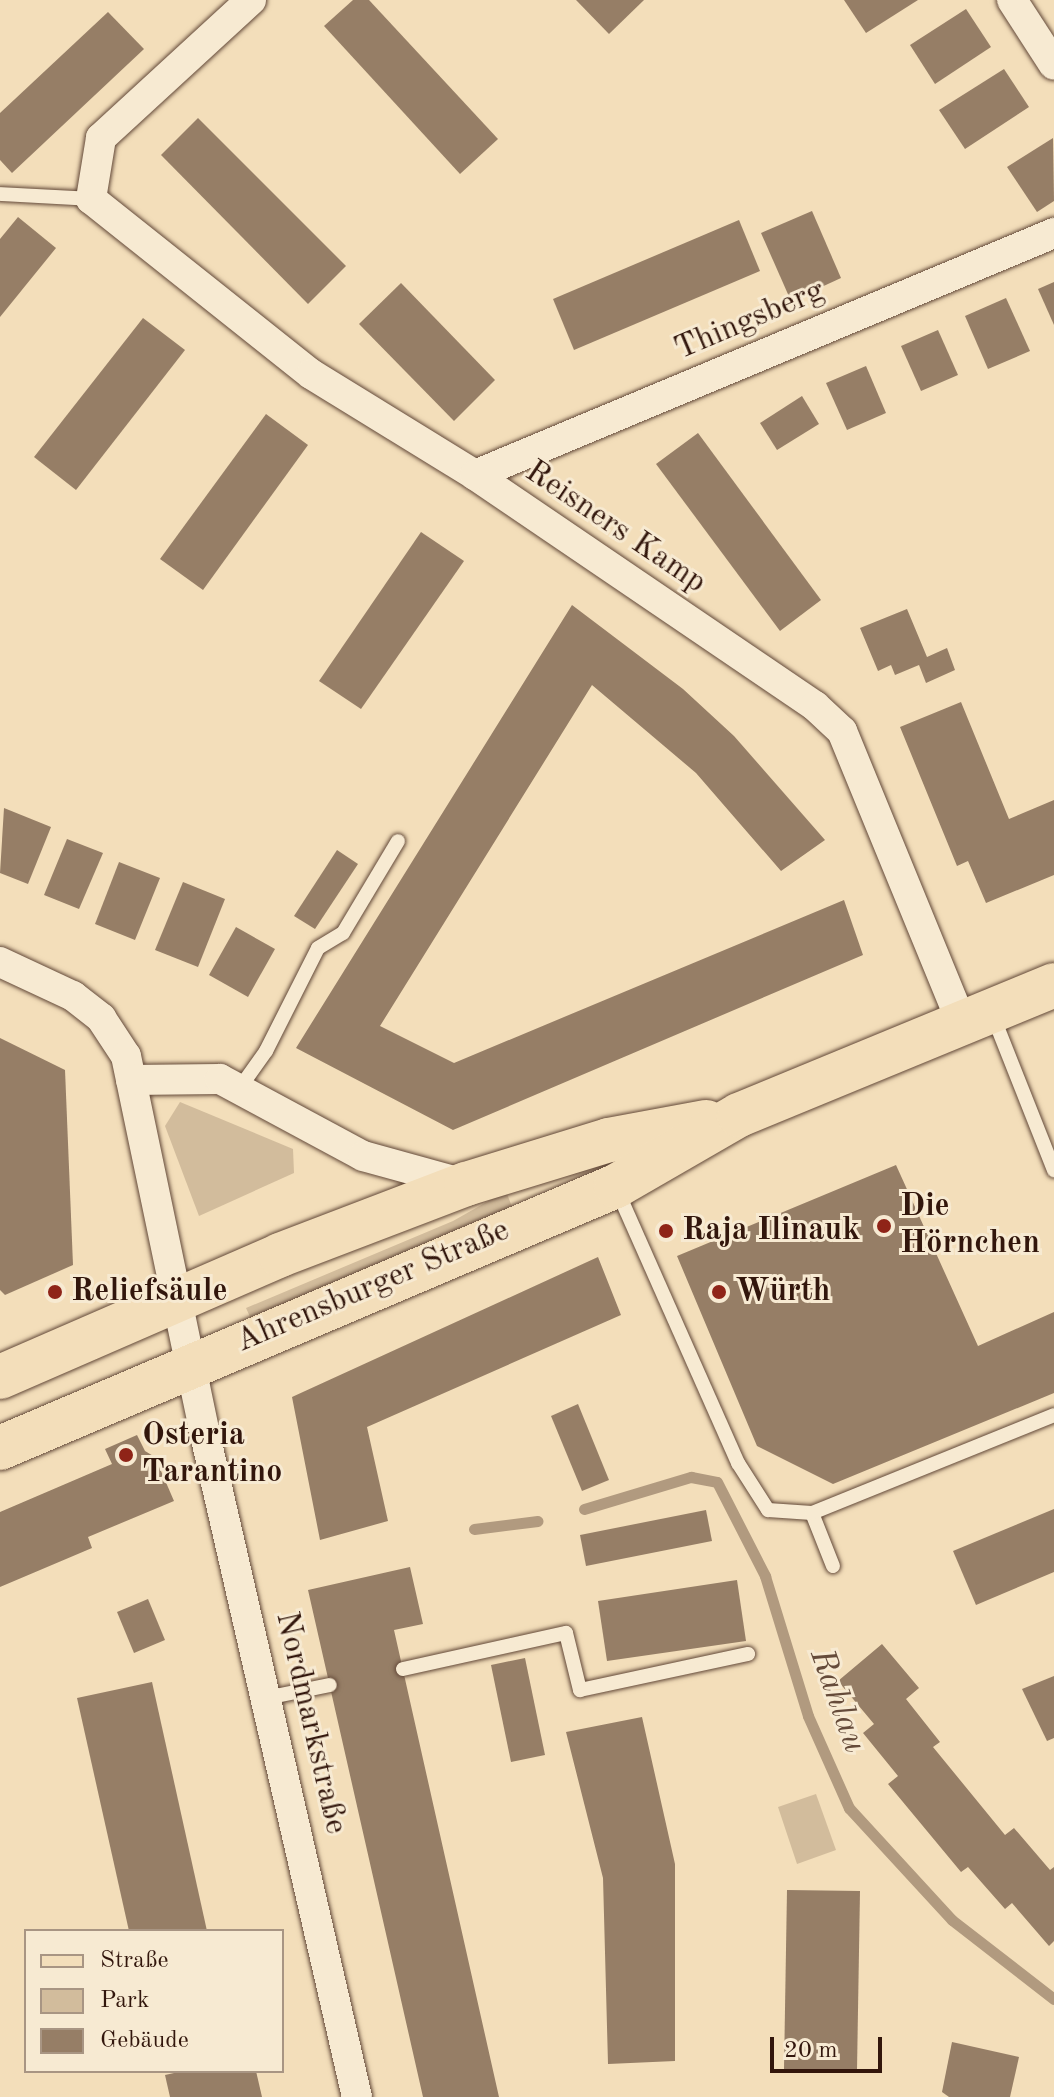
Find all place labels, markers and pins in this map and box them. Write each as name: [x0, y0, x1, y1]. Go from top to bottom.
place label: Die Hörnchen: [900, 1189, 1040, 1264]
place label: Raja Ilinauk: [682, 1212, 860, 1250]
marker: Die Hörnchen: [875, 1217, 893, 1235]
marker: Raja Ilinauk: [657, 1222, 675, 1240]
place label: Reliefsäule: [71, 1273, 228, 1311]
place label: Würth: [735, 1273, 830, 1311]
marker: Reliefsäule: [46, 1283, 64, 1301]
marker: Würth: [710, 1283, 728, 1301]
place label: Osteria Tarantino: [142, 1418, 282, 1493]
marker: Osteria Tarantino: [117, 1446, 135, 1464]

